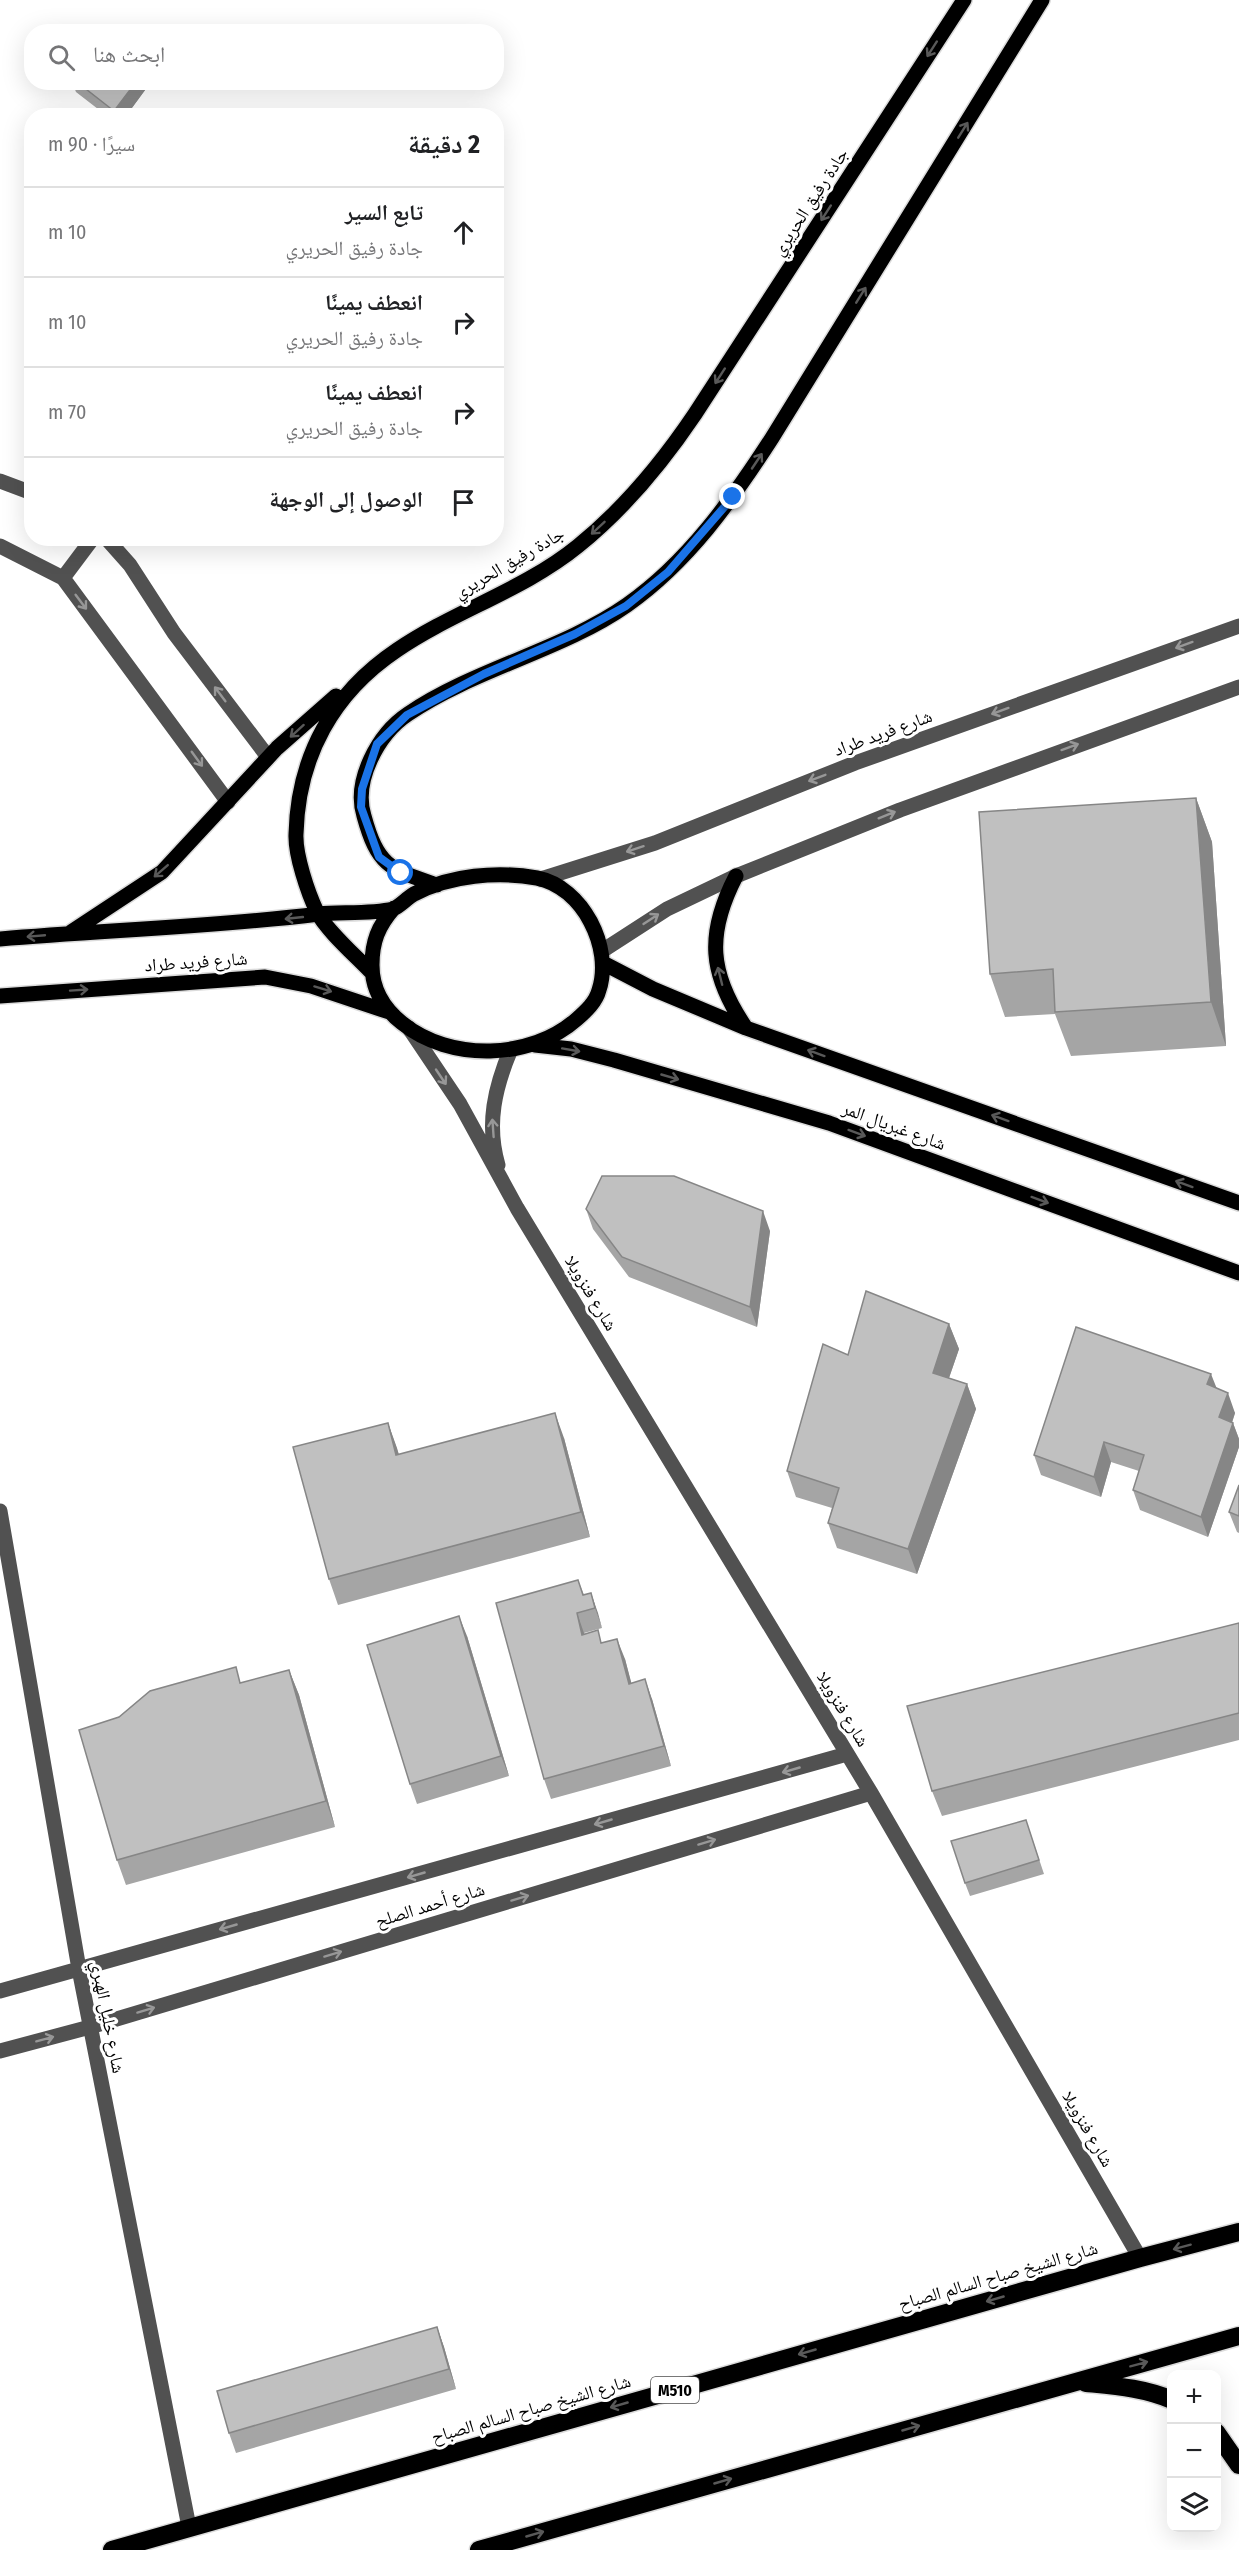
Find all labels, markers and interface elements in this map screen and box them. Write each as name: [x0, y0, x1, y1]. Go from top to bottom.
search box: [24, 24, 504, 90]
one-way arrow: [926, 40, 938, 57]
icon: search: [45, 41, 78, 74]
text: ابحث هنا: [93, 41, 165, 68]
one-way arrow: [957, 121, 970, 138]
text: 2 دقيقة: [408, 129, 480, 160]
text: سيرًا · 90 m: [48, 132, 135, 156]
street label: جادة رفيق الحريري: [767, 144, 856, 262]
text: تابع السير: [345, 199, 423, 226]
one-way arrow: [820, 204, 832, 221]
icon: ahead: [447, 216, 480, 249]
text: 10 m: [48, 220, 86, 244]
text: جادة رفيق الحريري: [286, 236, 423, 260]
one-way arrow: [855, 287, 867, 304]
text: انعطف يمينًا: [325, 289, 423, 316]
icon: right: [447, 306, 480, 339]
text: 10 m: [48, 310, 86, 334]
text: جادة رفيق الحريري: [286, 326, 423, 350]
one-way arrow: [714, 367, 726, 384]
text: انعطف يمينًا: [325, 379, 423, 406]
icon: right: [447, 396, 480, 429]
text: 70 m: [48, 400, 86, 424]
text: جادة رفيق الحريري: [286, 416, 423, 440]
one-way arrow: [752, 453, 764, 470]
route end: [719, 483, 745, 509]
text: الوصول إلى الوجهة: [269, 486, 423, 513]
icon: arrive: [447, 486, 480, 519]
one-way arrow: [591, 520, 606, 535]
street label: جادة رفيق الحريري: [450, 523, 570, 607]
one-way arrow: [75, 593, 87, 609]
one-way arrow: [1175, 641, 1194, 652]
one-way arrow: [214, 686, 227, 702]
street label: شارع فريد طراد: [831, 705, 935, 761]
one-way arrow: [991, 707, 1010, 718]
one-way arrow: [290, 724, 305, 738]
one-way arrow: [1060, 741, 1079, 752]
one-way arrow: [191, 750, 203, 766]
one-way arrow: [808, 773, 827, 784]
one-way arrow: [877, 809, 896, 820]
one-way arrow: [626, 844, 645, 855]
route start: [387, 859, 413, 885]
one-way arrow: [154, 864, 169, 878]
one-way arrow: [284, 913, 304, 924]
one-way arrow: [643, 913, 660, 926]
one-way arrow: [27, 931, 47, 942]
street label: شارع فريد طراد: [144, 947, 248, 977]
one-way arrow: [713, 967, 725, 986]
one-way arrow: [69, 984, 89, 995]
one-way arrow: [313, 984, 332, 995]
one-way arrow: [561, 1045, 580, 1056]
one-way arrow: [808, 1046, 826, 1057]
one-way arrow: [435, 1068, 447, 1084]
one-way arrow: [660, 1072, 679, 1083]
street label: شارع غبريال المر: [838, 1097, 949, 1155]
one-way arrow: [991, 1112, 1010, 1123]
one-way arrow: [487, 1119, 498, 1139]
one-way arrow: [847, 1128, 866, 1139]
one-way arrow: [1175, 1177, 1194, 1188]
one-way arrow: [1030, 1196, 1049, 1207]
street label: شارع فنزويلا: [560, 1251, 622, 1335]
street label: شارع فنزويلا: [812, 1667, 874, 1751]
one-way arrow: [782, 1765, 801, 1776]
one-way arrow: [594, 1817, 613, 1828]
one-way arrow: [697, 1836, 716, 1847]
one-way arrow: [406, 1870, 425, 1881]
street label: شارع أحمد الصلح: [373, 1878, 487, 1933]
one-way arrow: [510, 1892, 529, 1903]
one-way arrow: [219, 1922, 238, 1934]
one-way arrow: [323, 1948, 342, 1959]
street label: شارع خليل الهبري: [83, 1959, 130, 2076]
one-way arrow: [136, 2004, 155, 2015]
one-way arrow: [35, 2033, 54, 2044]
street label: شارع فنزويلا: [1057, 2087, 1119, 2171]
street label: شارع الشيخ صباح السالم الصباح: [896, 2237, 1100, 2316]
one-way arrow: [1173, 2242, 1192, 2253]
one-way arrow: [985, 2294, 1004, 2305]
one-way arrow: [798, 2347, 817, 2358]
one-way arrow: [1129, 2358, 1148, 2369]
street label: شارع الشيخ صباح السالم الصباح: [429, 2370, 633, 2449]
map controls: [1167, 2370, 1221, 2532]
button: +: [1167, 2370, 1221, 2424]
road number: M510: [651, 2377, 699, 2403]
one-way arrow: [610, 2400, 629, 2412]
one-way arrow: [901, 2422, 920, 2433]
button: −: [1167, 2424, 1221, 2478]
one-way arrow: [713, 2475, 732, 2486]
button: layers: [1167, 2478, 1221, 2532]
one-way arrow: [525, 2528, 544, 2539]

